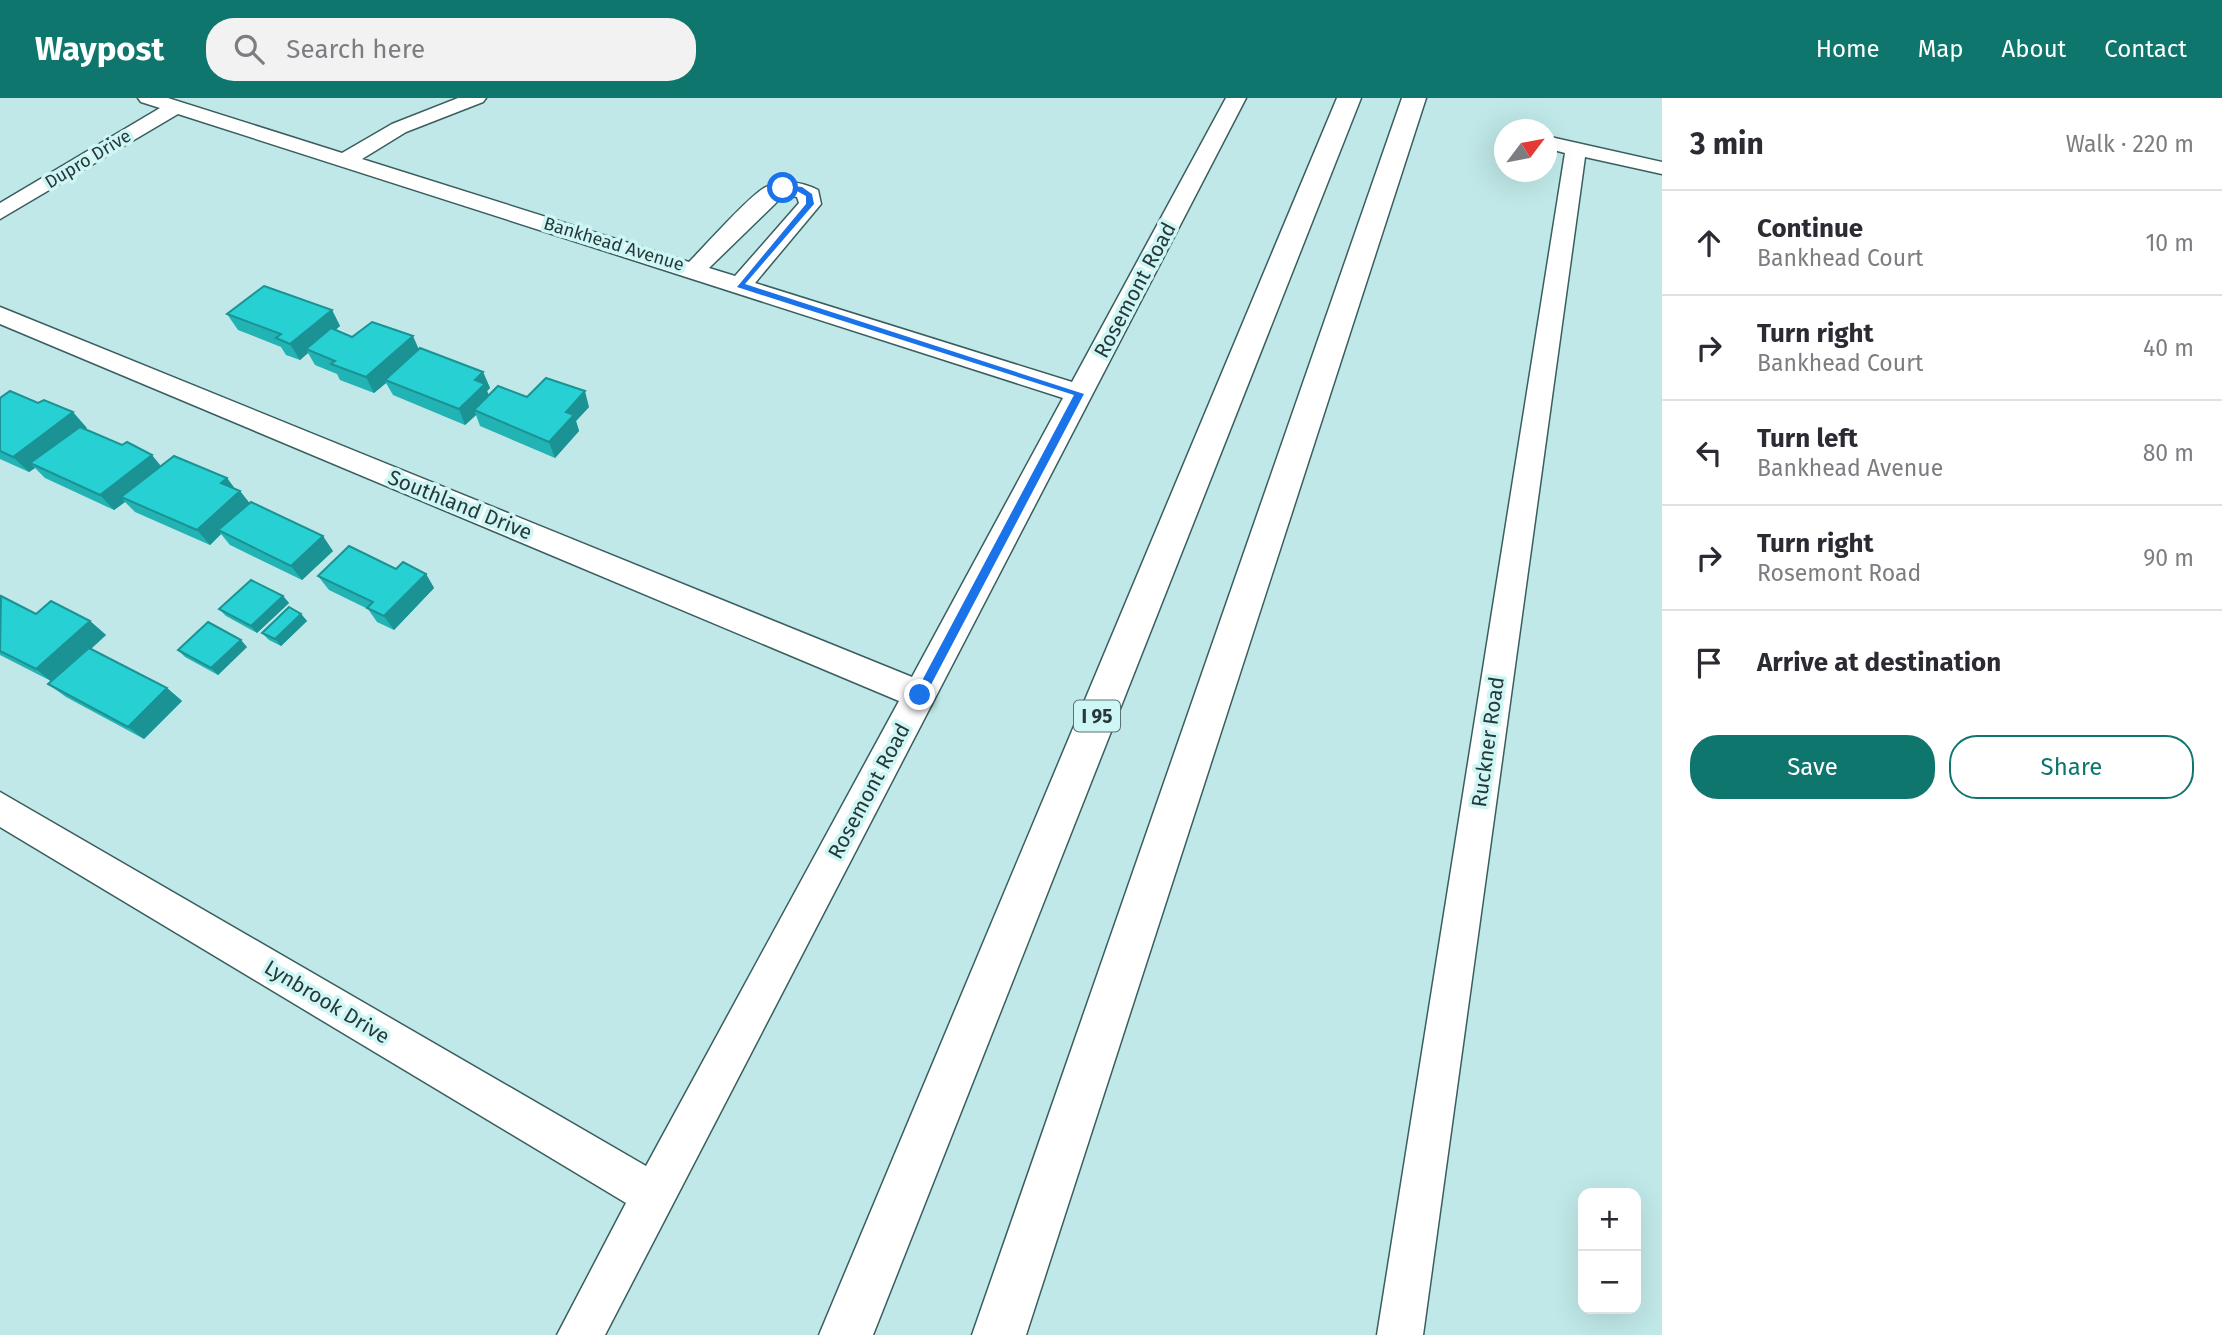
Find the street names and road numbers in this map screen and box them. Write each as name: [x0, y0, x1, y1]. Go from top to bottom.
street label: Dupro Drive: [41, 125, 135, 193]
street label: Bankhead Avenue: [541, 212, 687, 276]
street label: Rosemont Road: [1088, 218, 1182, 362]
street label: Southland Drive: [384, 464, 536, 546]
street label: Ruckner Road: [1466, 675, 1510, 809]
road number: I 95: [1074, 701, 1120, 732]
street label: Rosemont Road: [822, 719, 916, 863]
street label: Lynbrook Drive: [260, 954, 394, 1050]

